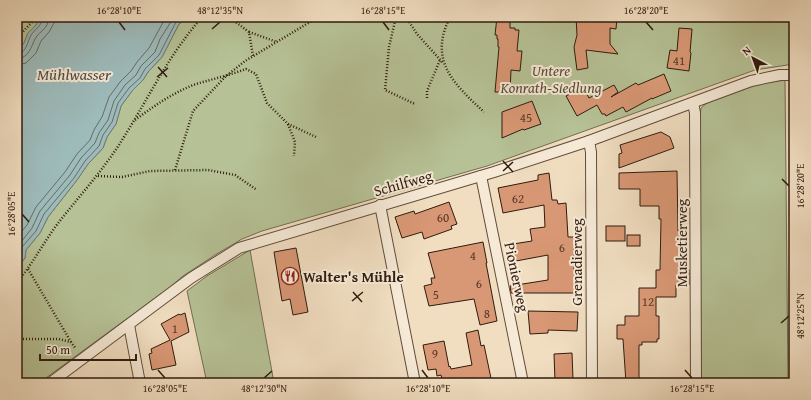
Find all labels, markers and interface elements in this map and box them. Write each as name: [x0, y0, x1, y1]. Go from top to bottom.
text: 16°28'10"E: [97, 3, 141, 18]
text: 48°12'35"N: [197, 3, 243, 18]
text: 16°28'15"E: [361, 3, 405, 18]
text: 16°28'20"E: [624, 3, 668, 18]
north arrow: [733, 38, 773, 78]
text: N: [738, 42, 755, 59]
house number: 41: [673, 51, 685, 70]
park label: Untere Konrath-Siedlung: [499, 60, 602, 98]
water label: Mühlwasser: [37, 62, 112, 86]
house number: 45: [520, 108, 532, 127]
street label: Schilfweg: [371, 164, 435, 201]
text: 16°28'20"E: [793, 164, 808, 208]
house number: 62: [512, 189, 524, 208]
text: 16°28'05"E: [4, 192, 19, 236]
street label: Musketierweg: [671, 198, 692, 287]
house number: 60: [437, 208, 449, 227]
street label: Grenadierweg: [566, 218, 587, 306]
house number: 6: [559, 238, 565, 257]
street label: Pionierweg: [499, 240, 535, 314]
house number: 4: [470, 246, 476, 265]
restaurant icon: Walter's Mühle: [280, 266, 300, 286]
place label: Walter's Mühle: [303, 266, 404, 287]
house number: 6: [476, 274, 482, 293]
house number: 5: [433, 285, 439, 304]
house number: 12: [642, 292, 654, 311]
text: 48°12'25"N: [793, 293, 808, 339]
house number: 8: [484, 304, 490, 323]
house number: 1: [172, 319, 178, 338]
scale bar: [40, 336, 136, 362]
text: 50 m: [46, 341, 70, 358]
house number: 9: [432, 344, 438, 363]
text: 16°28'05"E: [143, 381, 187, 396]
text: 48°12'30"N: [241, 381, 287, 396]
text: 16°28'10"E: [406, 381, 450, 396]
text: 16°28'15"E: [670, 381, 714, 396]

